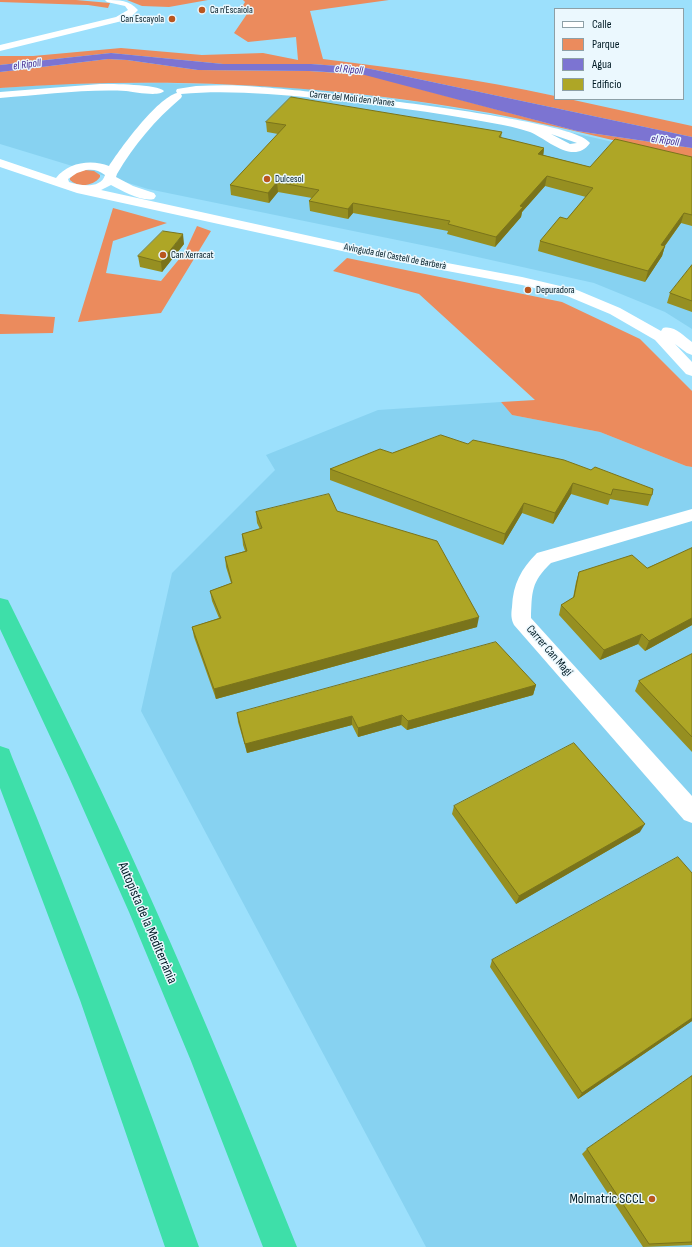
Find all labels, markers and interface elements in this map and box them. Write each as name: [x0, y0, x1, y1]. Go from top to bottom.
place label: Ca n'Escaiola: [210, 4, 253, 16]
marker: Ca n'Escaiola: [197, 5, 207, 15]
legend: [554, 8, 684, 100]
place label: Can Escayola: [121, 13, 164, 25]
marker: Can Escayola: [167, 14, 177, 24]
text: Calle: [592, 17, 612, 32]
text: Parque: [592, 37, 620, 52]
water label: el Ripoll: [12, 57, 42, 73]
text: Agua: [592, 57, 612, 72]
water label: el Ripoll: [335, 62, 363, 78]
text: Edificio: [592, 77, 621, 92]
street label: Carrer del Molí den Planes: [309, 89, 395, 109]
water label: el Ripoll: [650, 133, 680, 149]
place label: Dulcesol: [275, 173, 304, 185]
marker: Dulcesol: [262, 174, 272, 184]
street label: Avinguda del Castell de Barberà: [343, 241, 447, 273]
place label: Can Xerracat: [171, 249, 214, 261]
marker: Can Xerracat: [158, 250, 168, 260]
place label: Depuradora: [536, 284, 575, 296]
marker: Depuradora: [523, 285, 533, 295]
street label: Carrer Can Magí: [523, 622, 575, 680]
street label: Autopista de la Mediterrània: [114, 860, 180, 986]
place label: Molmatric SCCL: [570, 1191, 644, 1207]
marker: Molmatric SCCL: [647, 1194, 657, 1204]

